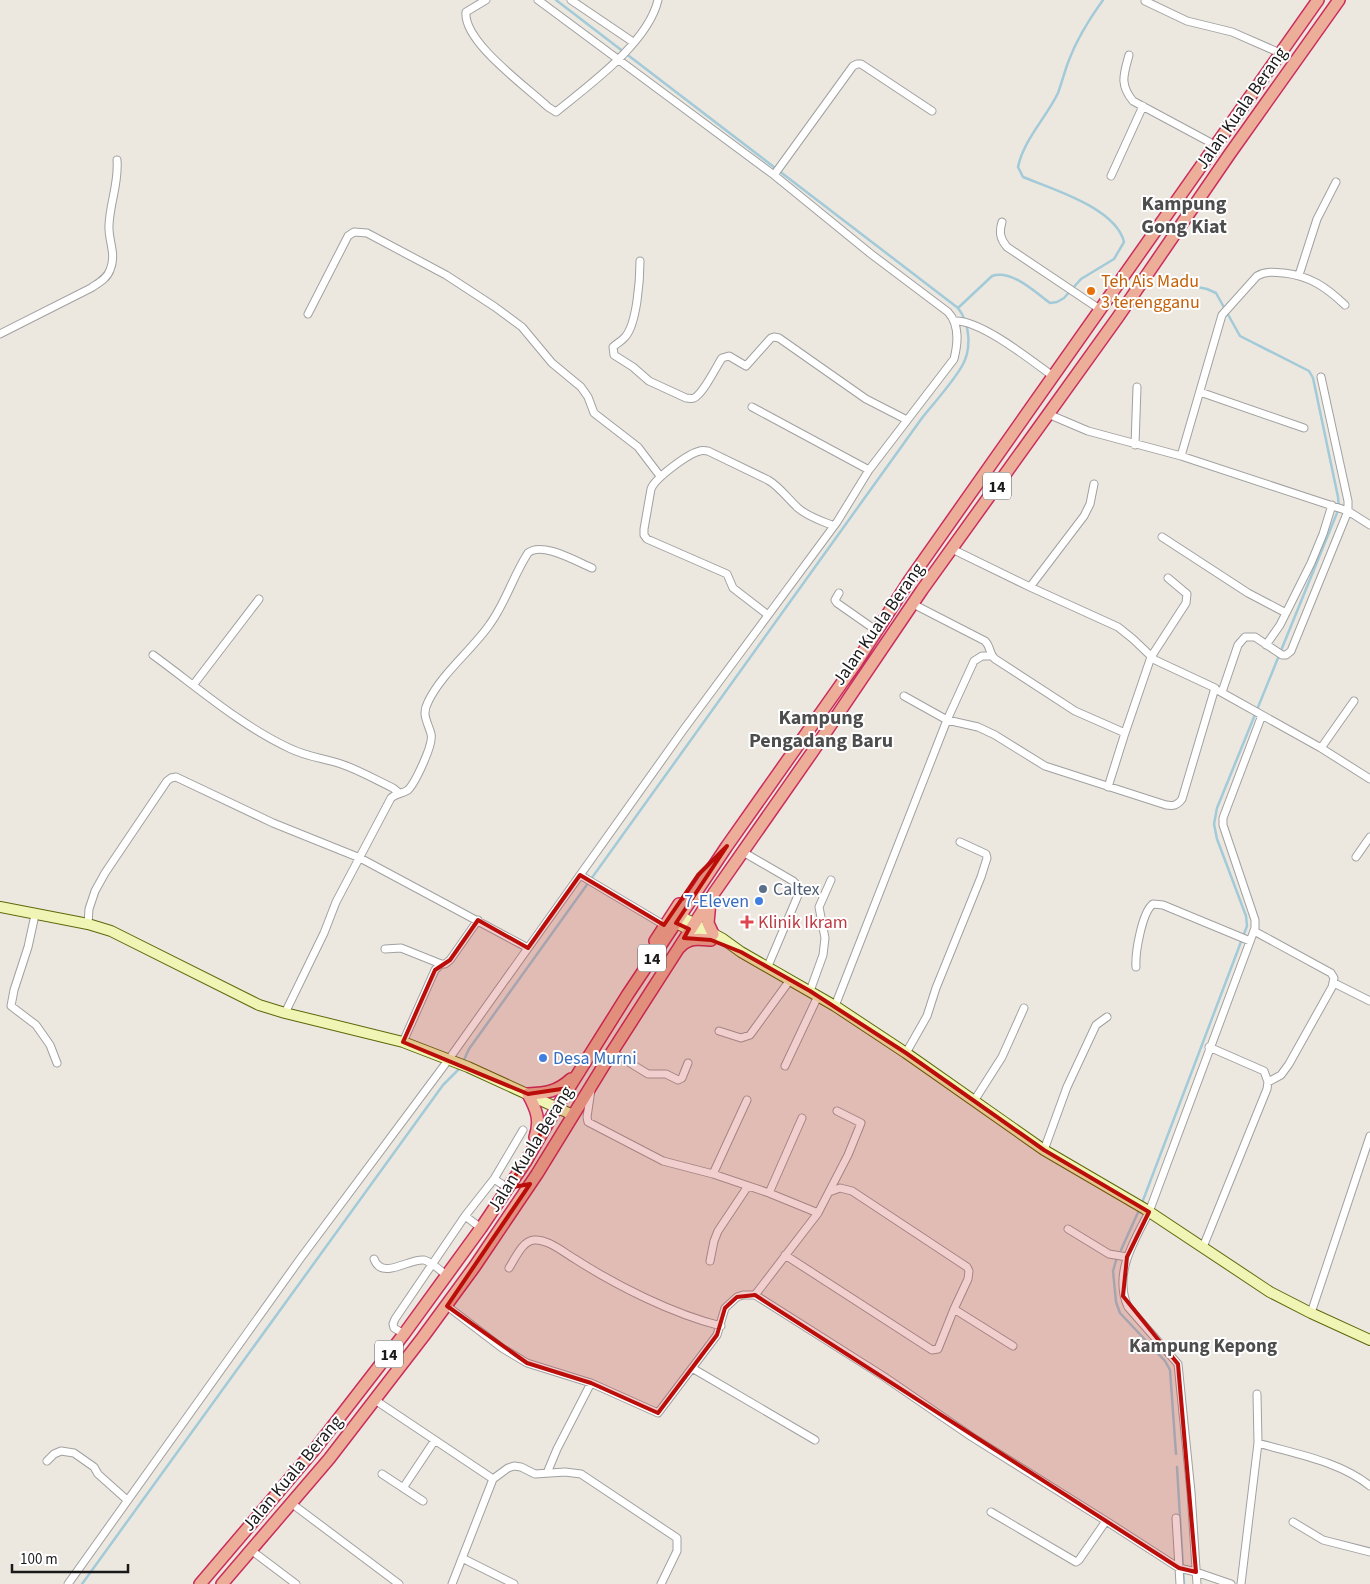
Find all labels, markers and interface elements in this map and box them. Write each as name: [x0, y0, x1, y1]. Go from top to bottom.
street label: Jalan Kuala Berang: [1190, 42, 1293, 175]
district label: Kampung Gong Kiat: [1141, 190, 1227, 241]
place label: Teh Ais Madu 3 terengganu: [1101, 269, 1200, 315]
marker: Teh Ais Madu 3 terengganu: [1085, 285, 1097, 297]
road number: 14: [983, 472, 1011, 500]
street label: Jalan Kuala Berang: [827, 558, 930, 691]
district label: Kampung Pengadang Baru: [749, 704, 893, 755]
place label: Caltex: [773, 877, 820, 902]
marker: Caltex: [757, 883, 769, 895]
place label: 7-Eleven: [684, 889, 749, 914]
marker: 7-Eleven: [753, 895, 765, 907]
place label: Klinik Ikram: [758, 910, 848, 935]
marker: Klinik Ikram: [740, 915, 754, 929]
road number: 14: [638, 944, 666, 971]
place label: Desa Murni: [553, 1046, 637, 1071]
marker: Desa Murni: [537, 1052, 549, 1064]
street label: Jalan Kuala Berang: [482, 1081, 579, 1217]
district label: Kampung Kepong: [1129, 1333, 1277, 1360]
road number: 14: [375, 1340, 403, 1368]
street label: Jalan Kuala Berang: [236, 1410, 348, 1537]
scale bar: [12, 1542, 129, 1574]
text: 100 m: [20, 1549, 58, 1570]

